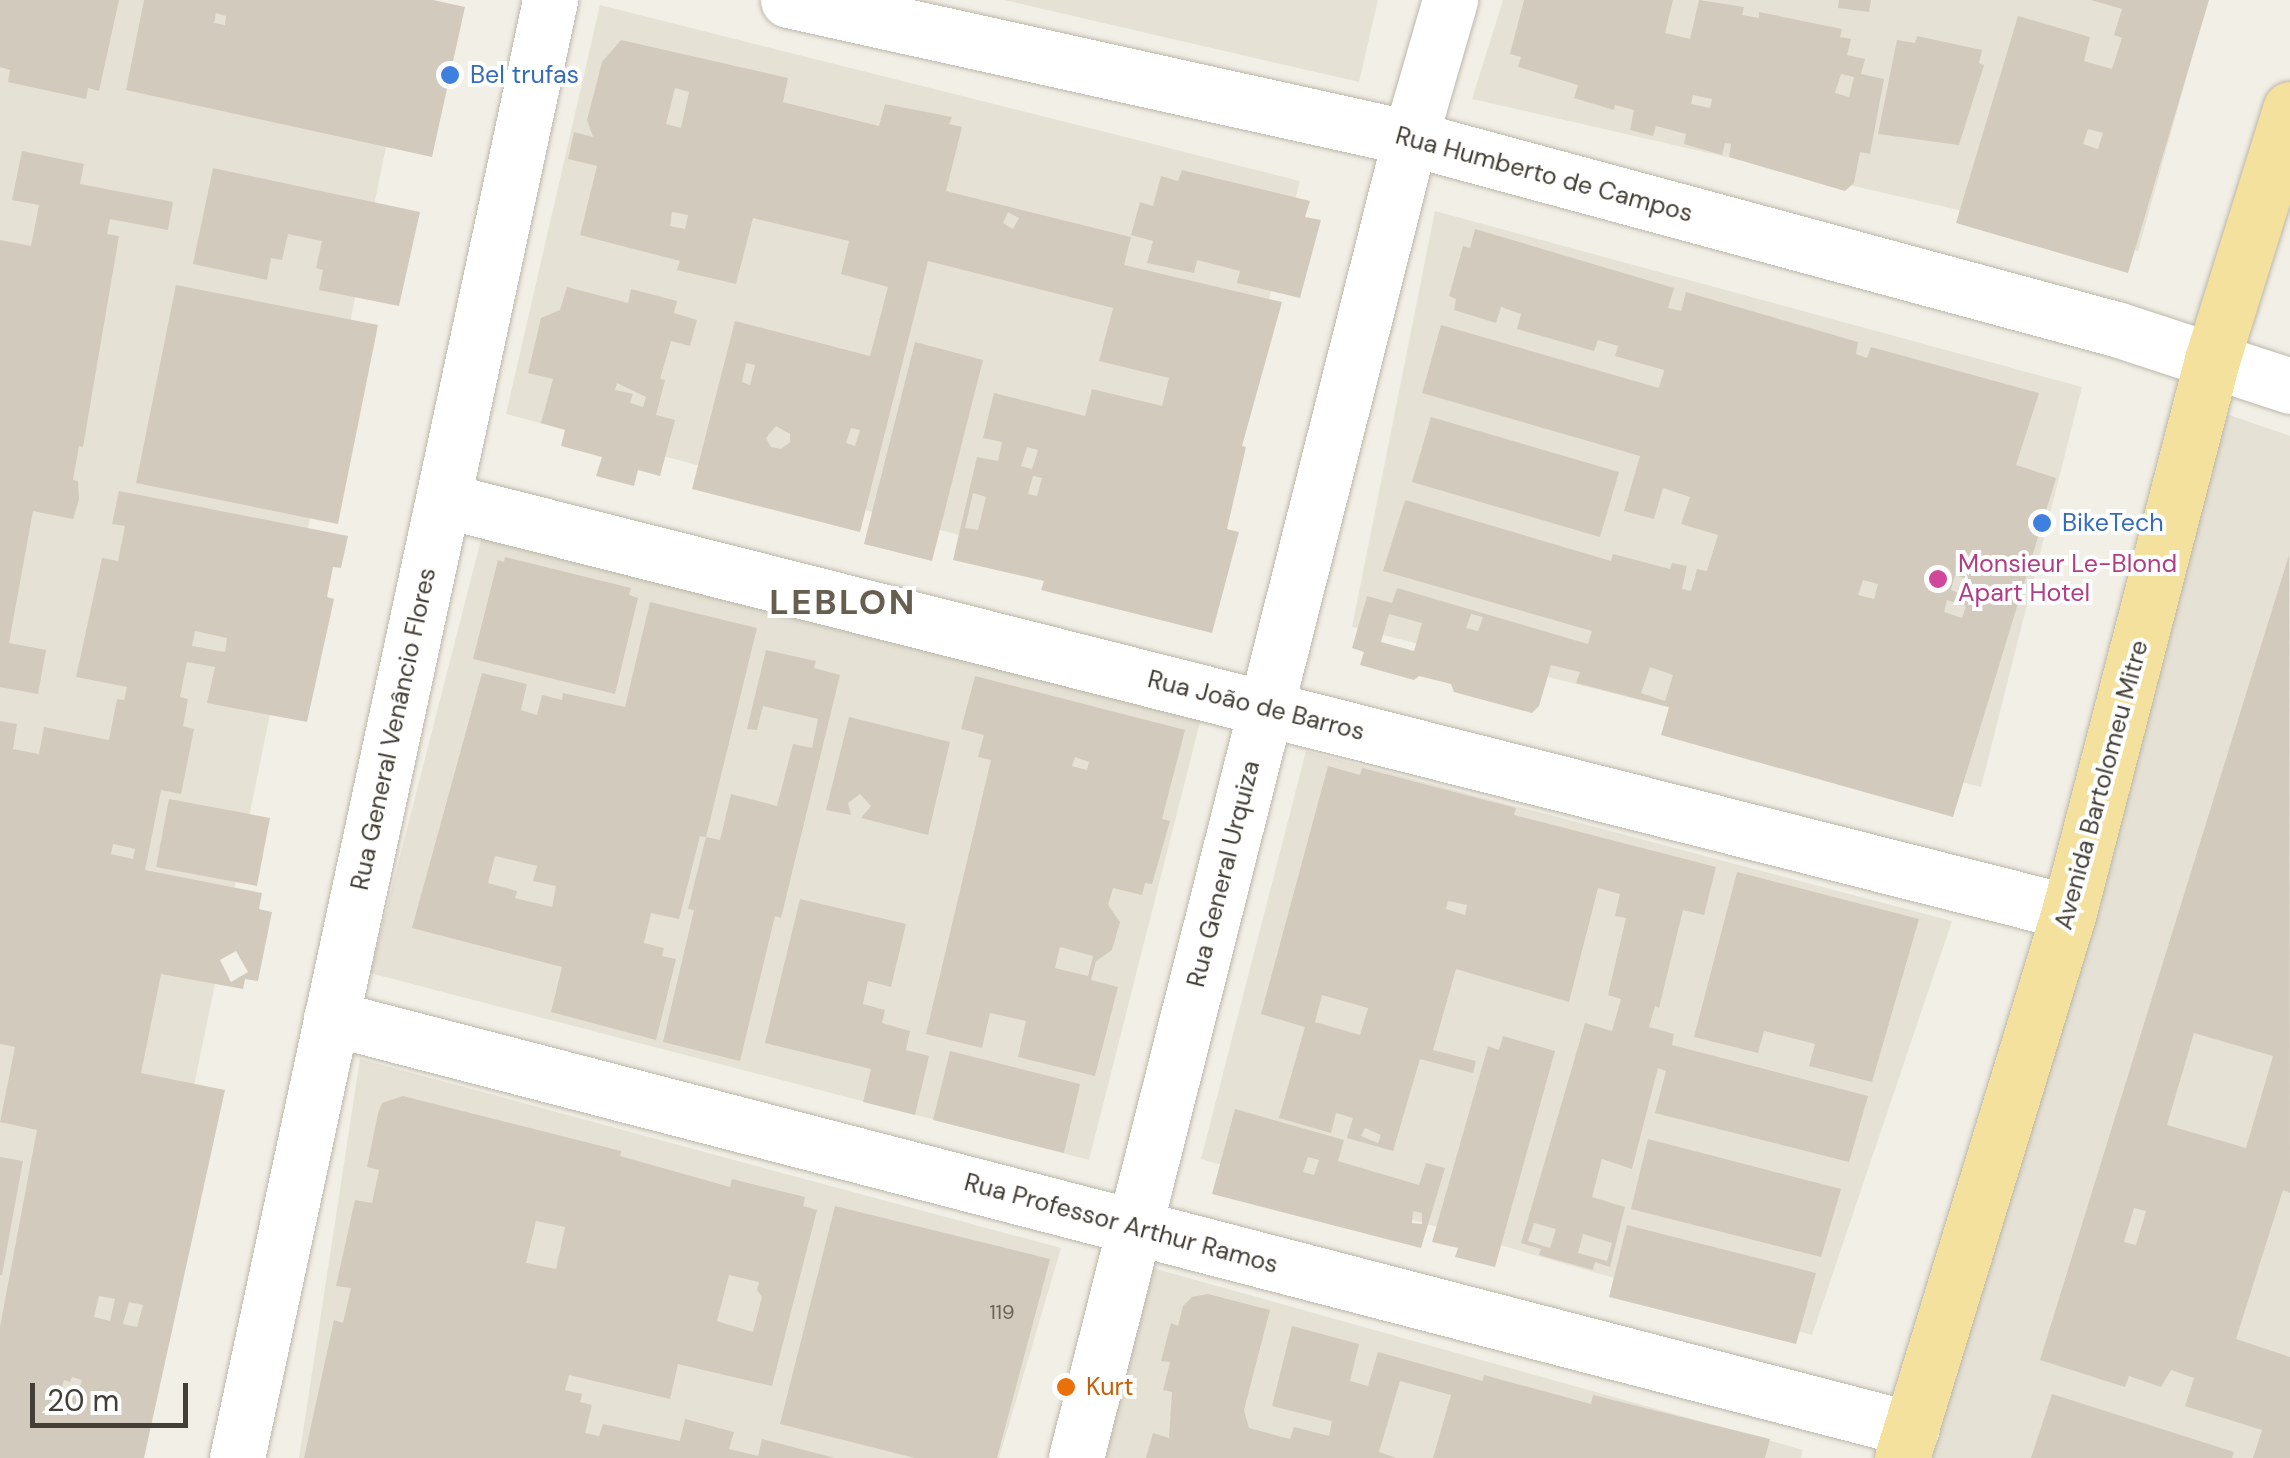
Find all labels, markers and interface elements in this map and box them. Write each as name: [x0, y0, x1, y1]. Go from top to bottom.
place label: Bel trufas: [470, 60, 579, 90]
marker: Bel trufas: [439, 64, 461, 86]
street label: Rua Humberto de Campos: [1392, 121, 1696, 229]
place label: BikeTech: [2062, 508, 2164, 538]
marker: BikeTech: [2031, 512, 2053, 534]
place label: Monsieur Le-Blond Apart Hotel: [1958, 550, 2177, 609]
street label: Rua General Venâncio Flores: [345, 565, 443, 893]
marker: Monsieur Le-Blond Apart Hotel: [1927, 568, 1949, 590]
district label: LEBLON: [769, 581, 917, 623]
street label: Avenida Bartolomeu Mitre: [2049, 637, 2155, 933]
street label: Rua João de Barros: [1144, 665, 1368, 747]
street label: Rua General Urquiza: [1181, 758, 1267, 990]
street label: Rua Professor Arthur Ramos: [961, 1168, 1281, 1280]
house number: 119: [989, 1300, 1015, 1324]
scale bar: [35, 1363, 192, 1425]
place label: Kurt: [1086, 1372, 1134, 1402]
marker: Kurt: [1055, 1376, 1077, 1398]
text: 20 m: [47, 1381, 119, 1420]

